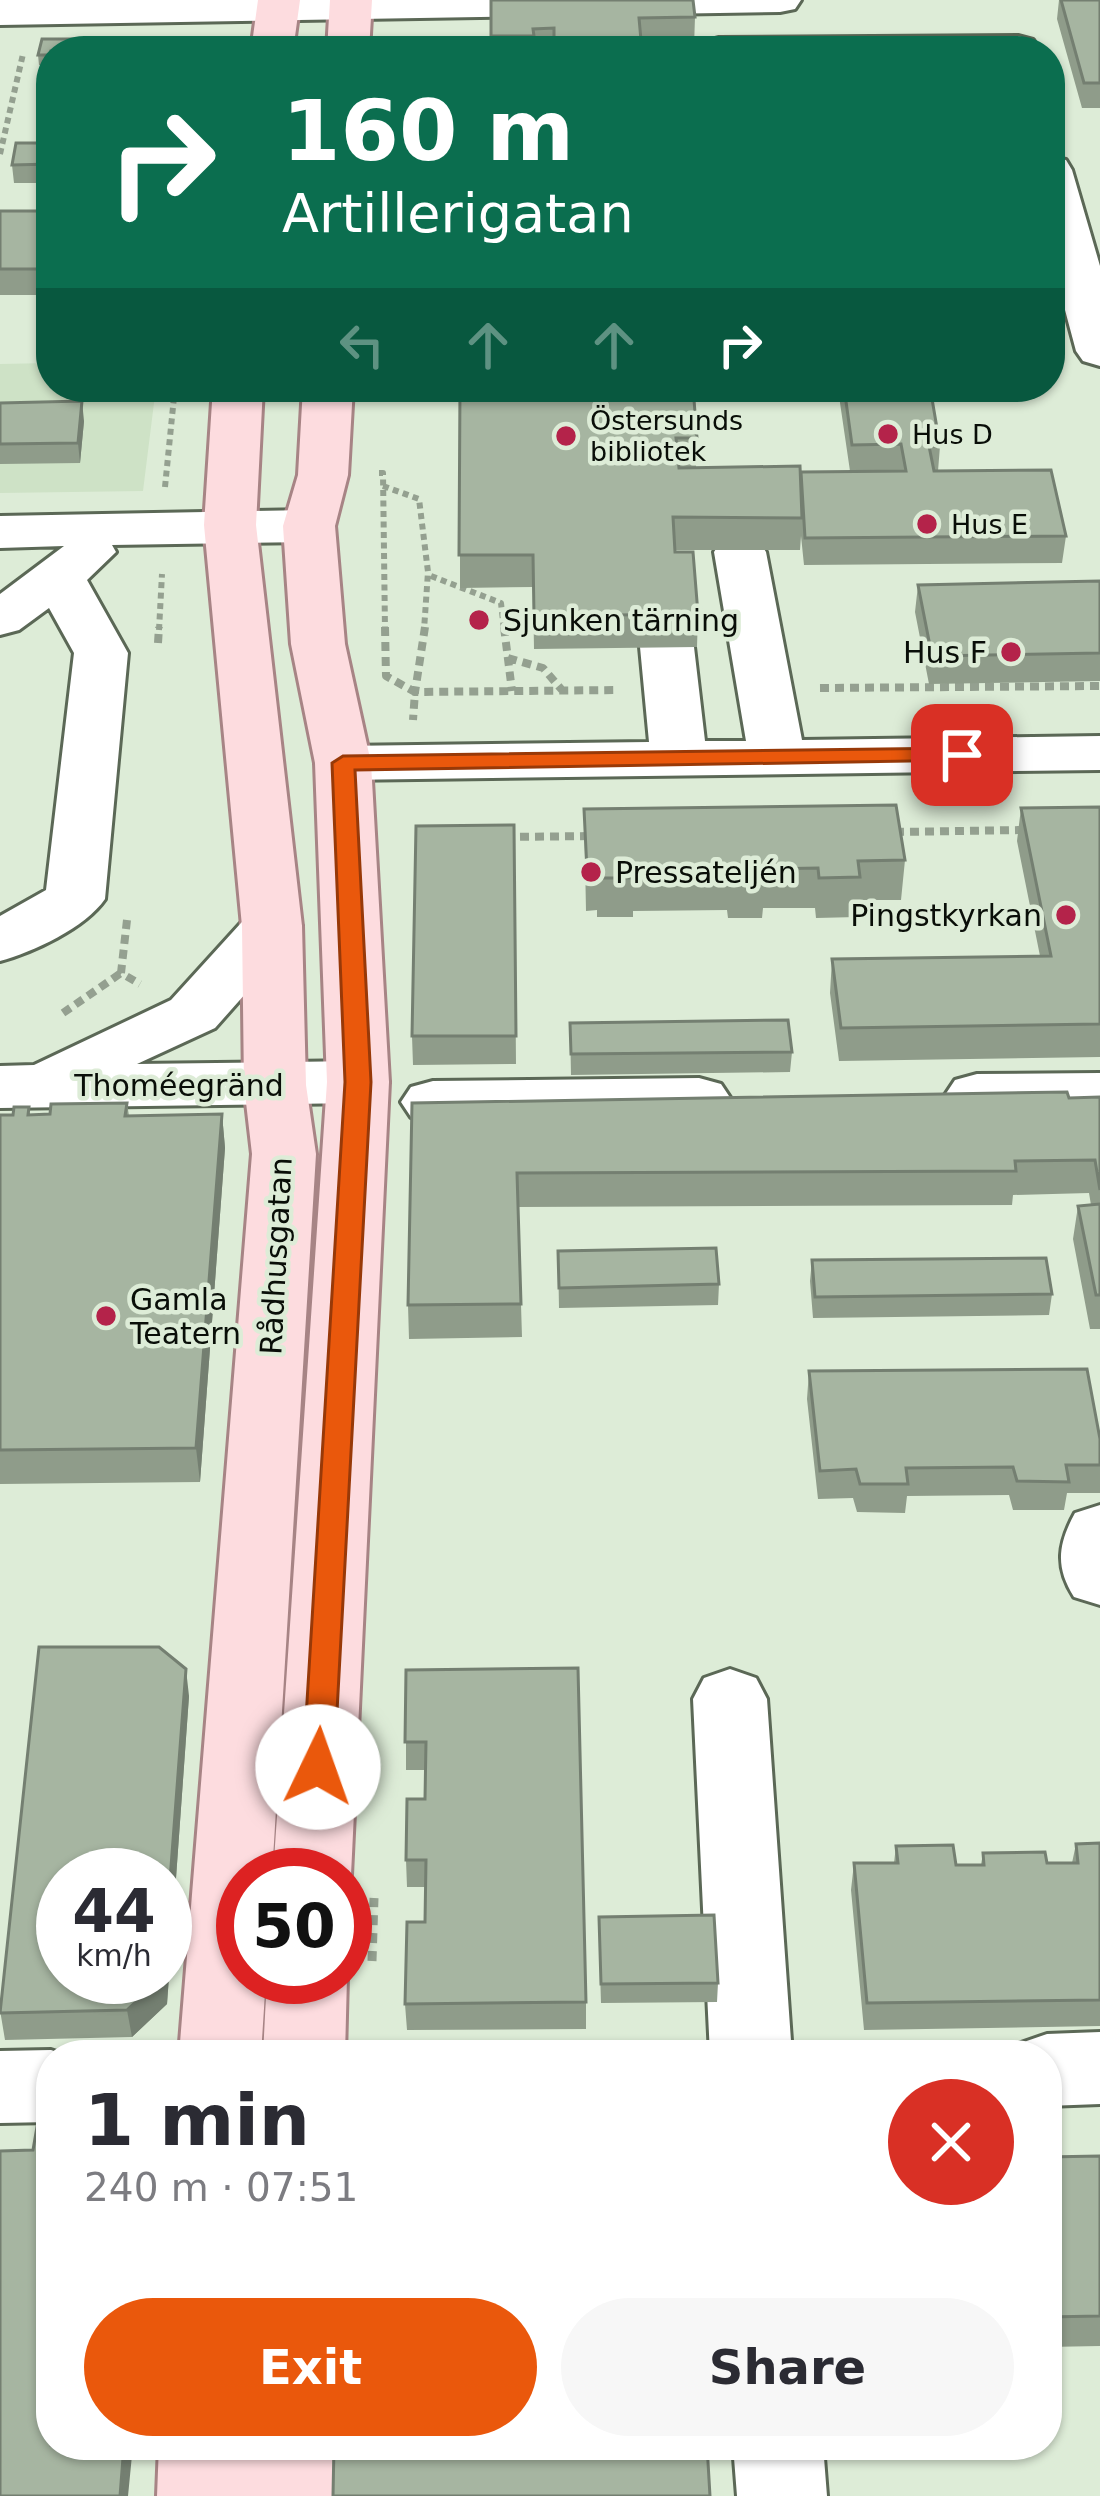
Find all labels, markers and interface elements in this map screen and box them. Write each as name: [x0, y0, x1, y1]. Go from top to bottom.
text: 160 m: [282, 82, 574, 180]
icon: right: [84, 84, 240, 240]
text: Artillerigatan: [282, 182, 634, 245]
icon: left: [329, 312, 395, 378]
icon: ahead: [455, 312, 521, 378]
icon: ahead: [581, 312, 647, 378]
icon: right: [707, 312, 773, 378]
place label: Östersunds bibliotek: [590, 405, 743, 467]
place label: Hus D: [912, 419, 993, 450]
marker: Hus D: [875, 421, 901, 447]
marker: Östersunds bibliotek: [553, 423, 579, 449]
place label: Hus E: [951, 509, 1028, 540]
marker: Hus E: [914, 511, 940, 537]
place label: Sjunken tärning: [503, 603, 739, 638]
marker: Sjunken tärning: [466, 607, 492, 633]
place label: Hus F: [903, 635, 987, 670]
marker: Hus F: [998, 639, 1024, 665]
pin: [911, 704, 1013, 806]
icon: arrive: [929, 722, 995, 788]
place label: Pressateljén: [615, 855, 797, 890]
marker: Pressateljén: [578, 859, 604, 885]
place label: Pingstkyrkan: [850, 898, 1042, 933]
marker: Pingstkyrkan: [1053, 902, 1079, 928]
street label: Thoméegränd: [73, 1068, 284, 1103]
street label: Rådhusgatan: [253, 1156, 299, 1356]
place label: Gamla Teatern: [129, 1282, 241, 1351]
marker: Gamla Teatern: [93, 1303, 119, 1329]
position arrow: [255, 1704, 381, 1830]
speed limit sign: 50: [216, 1848, 372, 2004]
text: 44: [72, 1876, 156, 1946]
text: km/h: [76, 1938, 152, 1973]
text: 1 min: [84, 2078, 310, 2162]
button: close: [888, 2079, 1014, 2205]
text: 240 m · 07:51: [84, 2165, 358, 2210]
button: Exit: [84, 2298, 537, 2436]
button: Share: [561, 2298, 1014, 2436]

